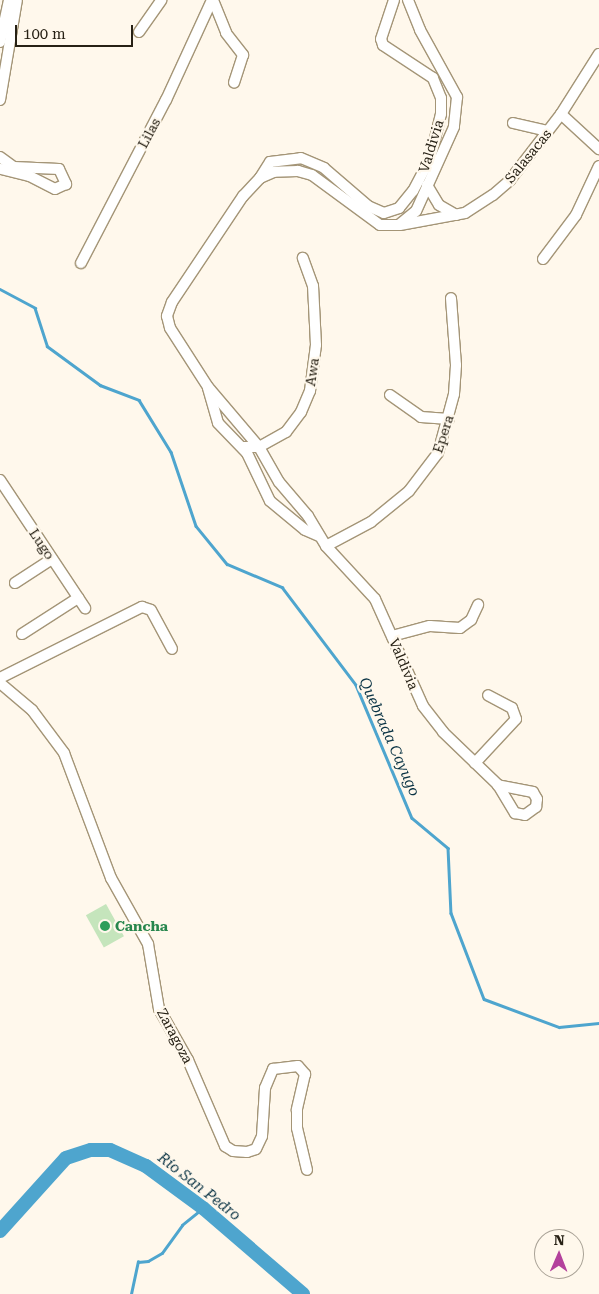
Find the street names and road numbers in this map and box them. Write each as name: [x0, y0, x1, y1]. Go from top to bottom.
street label: Lilas: [134, 115, 164, 151]
street label: Valdivia: [415, 118, 447, 174]
street label: Salasacas: [501, 126, 555, 186]
street label: Awa: [302, 357, 322, 387]
street label: Epera: [429, 413, 457, 455]
street label: Lugo: [26, 525, 58, 563]
street label: Valdivia: [386, 636, 422, 692]
street label: Zaragoza: [153, 1006, 197, 1066]

